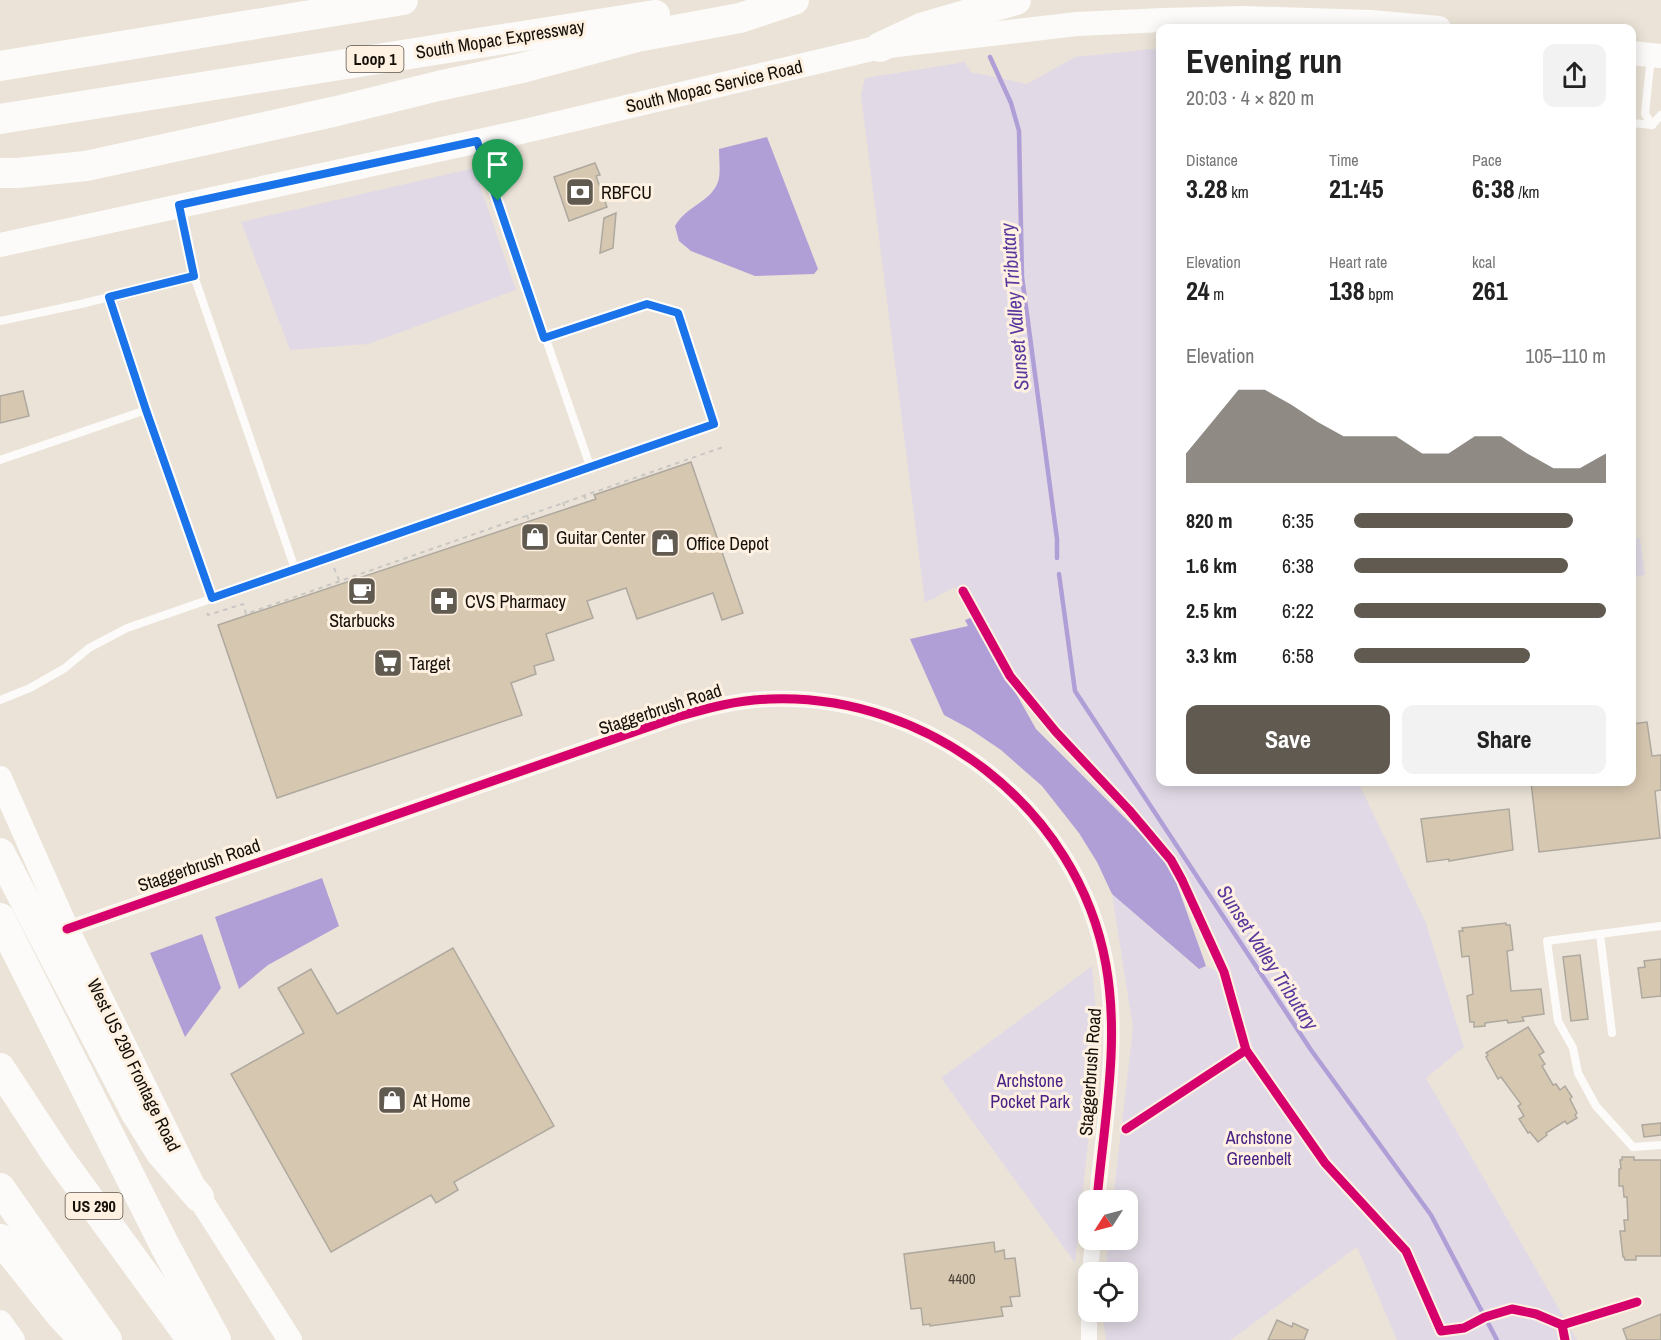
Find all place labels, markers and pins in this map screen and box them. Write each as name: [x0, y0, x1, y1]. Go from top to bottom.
pin: [472, 139, 523, 201]
bank icon: RBFCU: [564, 176, 596, 208]
place label: RBFCU: [601, 180, 652, 205]
shop icon: Guitar Center: [519, 521, 551, 553]
place label: Guitar Center: [556, 525, 646, 550]
shop icon: Office Depot: [649, 527, 681, 559]
place label: Office Depot: [686, 531, 769, 556]
cafe icon: Starbucks: [346, 575, 378, 607]
pharmacy icon: CVS Pharmacy: [428, 585, 460, 617]
place label: CVS Pharmacy: [465, 589, 567, 614]
place label: Starbucks: [329, 608, 395, 633]
supermarket icon: Target: [372, 647, 404, 679]
place label: Target: [409, 651, 450, 676]
shop icon: At Home: [376, 1084, 408, 1116]
place label: At Home: [412, 1088, 470, 1113]

